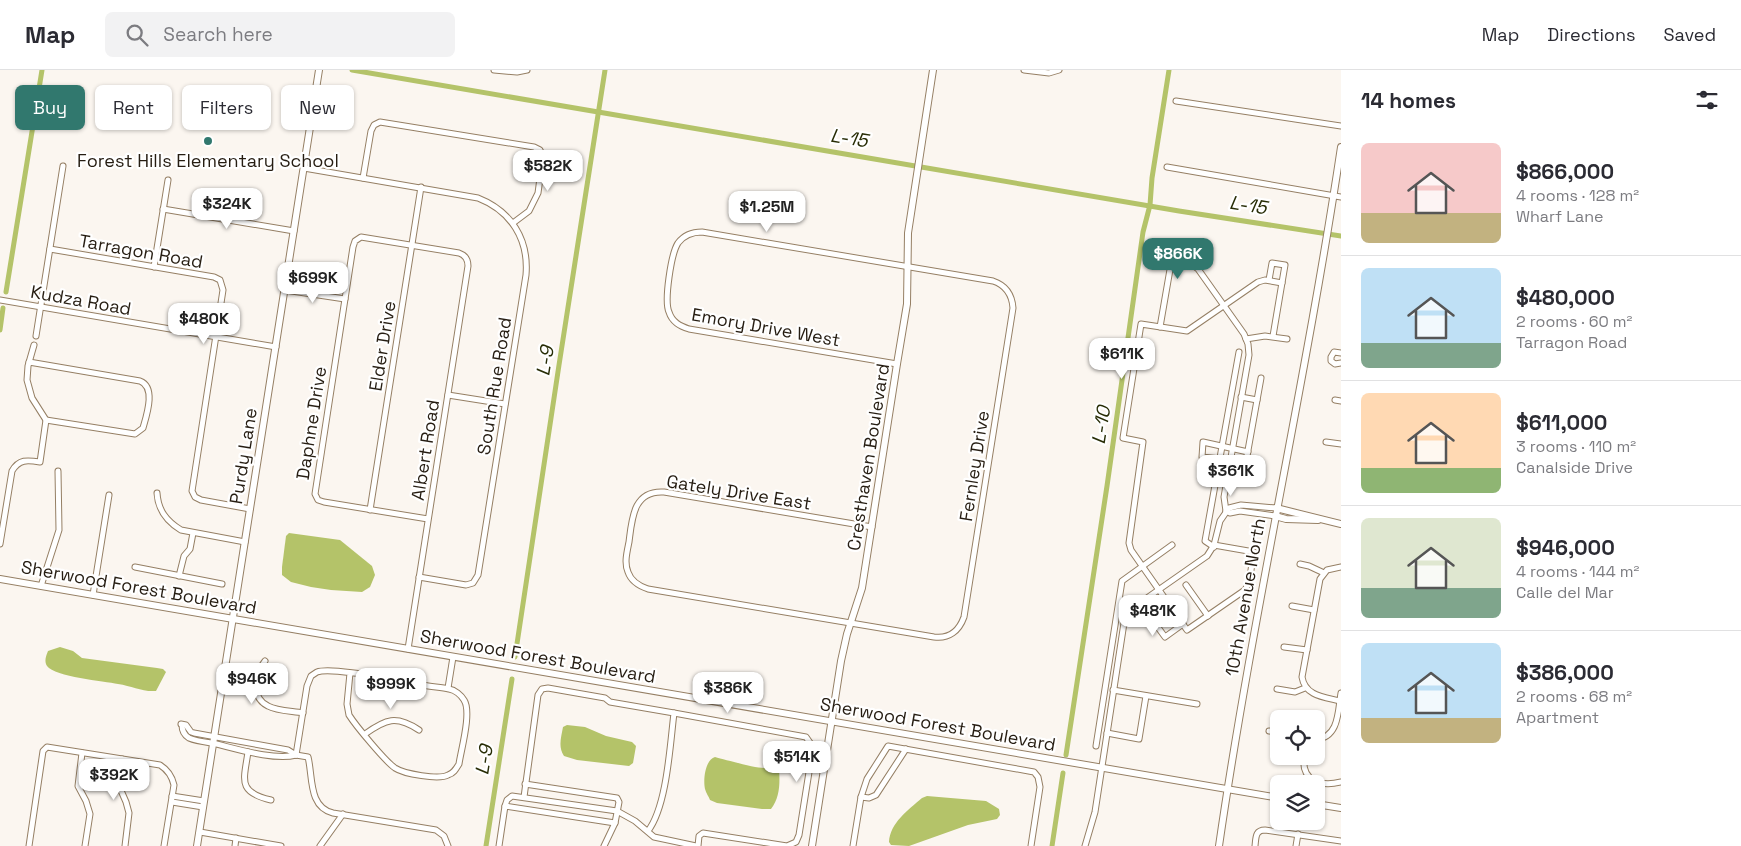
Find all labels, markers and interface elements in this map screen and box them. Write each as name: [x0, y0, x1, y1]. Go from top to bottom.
search box: [105, 12, 455, 57]
text: Map: [25, 19, 75, 50]
icon: search: [123, 21, 151, 49]
text: Search here: [163, 22, 273, 47]
text: Map: [1482, 23, 1519, 46]
text: Directions: [1547, 23, 1636, 46]
text: Saved: [1664, 23, 1716, 46]
chip: Buy: [15, 85, 85, 130]
chip: Rent: [95, 85, 172, 130]
chip: Filters: [182, 85, 271, 130]
chip: New: [281, 85, 354, 130]
icon: filters: [1693, 86, 1721, 114]
text: 14 homes: [1361, 87, 1456, 114]
water label: L-15: [829, 123, 872, 154]
marker: Forest Hills Elementary School: [202, 135, 214, 147]
place label: Forest Hills Elementary School: [77, 149, 339, 172]
pin: $582K: [513, 150, 583, 192]
text: $582K: [524, 155, 572, 176]
text: $866,000: [1516, 158, 1614, 185]
icon: home: [1401, 163, 1461, 223]
text: 4 rooms · 128 m²: [1516, 185, 1639, 206]
pin: $324K: [192, 188, 262, 230]
pin: $1.25M: [726, 190, 808, 233]
water label: L-15: [1228, 190, 1271, 221]
text: $324K: [203, 193, 251, 214]
text: $1.25M: [740, 196, 794, 217]
text: Wharf Lane: [1516, 206, 1603, 227]
street label: Tarragon Road: [77, 229, 205, 273]
pin: $866K: [1143, 238, 1213, 280]
text: $866K: [1153, 243, 1203, 264]
pin: $699K: [278, 262, 348, 304]
text: $699K: [288, 267, 338, 288]
street label: Kudza Road: [29, 280, 133, 320]
text: $480,000: [1516, 284, 1615, 311]
icon: home: [1401, 288, 1461, 348]
street label: Elder Drive: [363, 299, 401, 393]
pin: $480K: [169, 302, 239, 345]
street label: Emory Drive West: [690, 303, 842, 351]
text: $480K: [179, 308, 229, 329]
text: 2 rooms · 60 m²: [1516, 311, 1632, 332]
street label: South Rue Road: [472, 316, 516, 456]
text: Tarragon Road: [1516, 332, 1627, 353]
pin: $611K: [1087, 338, 1157, 380]
water label: L-9: [530, 342, 560, 378]
text: $611K: [1100, 343, 1144, 364]
street label: Cresthaven Boulevard: [842, 362, 894, 552]
street label: Daphne Drive: [291, 365, 331, 481]
street label: Albert Road: [406, 398, 444, 502]
water label: L-10: [1086, 402, 1117, 446]
street label: Purdy Lane: [224, 406, 262, 506]
street label: Fernley Drive: [954, 409, 994, 523]
text: $611,000: [1516, 409, 1607, 436]
icon: home: [1401, 413, 1461, 473]
text: 3 rooms · 110 m²: [1516, 436, 1636, 457]
pin: $361K: [1196, 454, 1266, 497]
text: Canalside Drive: [1516, 457, 1633, 478]
text: $361K: [1208, 460, 1254, 481]
street label: Gately Drive East: [665, 469, 813, 515]
street label: 10th Avenue North: [1220, 516, 1270, 678]
text: $946,000: [1516, 534, 1615, 561]
icon: home: [1401, 538, 1461, 598]
street label: Sherwood Forest Boulevard: [19, 555, 259, 619]
text: 4 rooms · 144 m²: [1516, 561, 1639, 582]
text: Calle del Mar: [1516, 582, 1614, 603]
pin: $481K: [1118, 594, 1188, 637]
text: $481K: [1130, 600, 1176, 621]
street label: Sherwood Forest Boulevard: [418, 624, 658, 688]
text: $386,000: [1516, 659, 1614, 686]
pin: $946K: [217, 662, 287, 705]
icon: home: [1401, 663, 1461, 723]
text: $946K: [227, 668, 277, 689]
pin: $999K: [356, 668, 426, 710]
pin: $386K: [693, 672, 763, 714]
text: $999K: [366, 673, 416, 694]
text: $386K: [704, 677, 752, 698]
text: 2 rooms · 68 m²: [1516, 686, 1632, 707]
street label: Sherwood Forest Boulevard: [818, 692, 1058, 756]
text: Apartment: [1516, 707, 1599, 728]
map controls: [1270, 710, 1325, 830]
button: locate: [1270, 710, 1325, 765]
pin: $514K: [762, 740, 832, 783]
water label: L-9: [469, 741, 499, 777]
text: $514K: [774, 746, 820, 767]
pin: $392K: [79, 758, 149, 801]
text: $392K: [90, 764, 138, 785]
button: layers: [1270, 775, 1325, 830]

